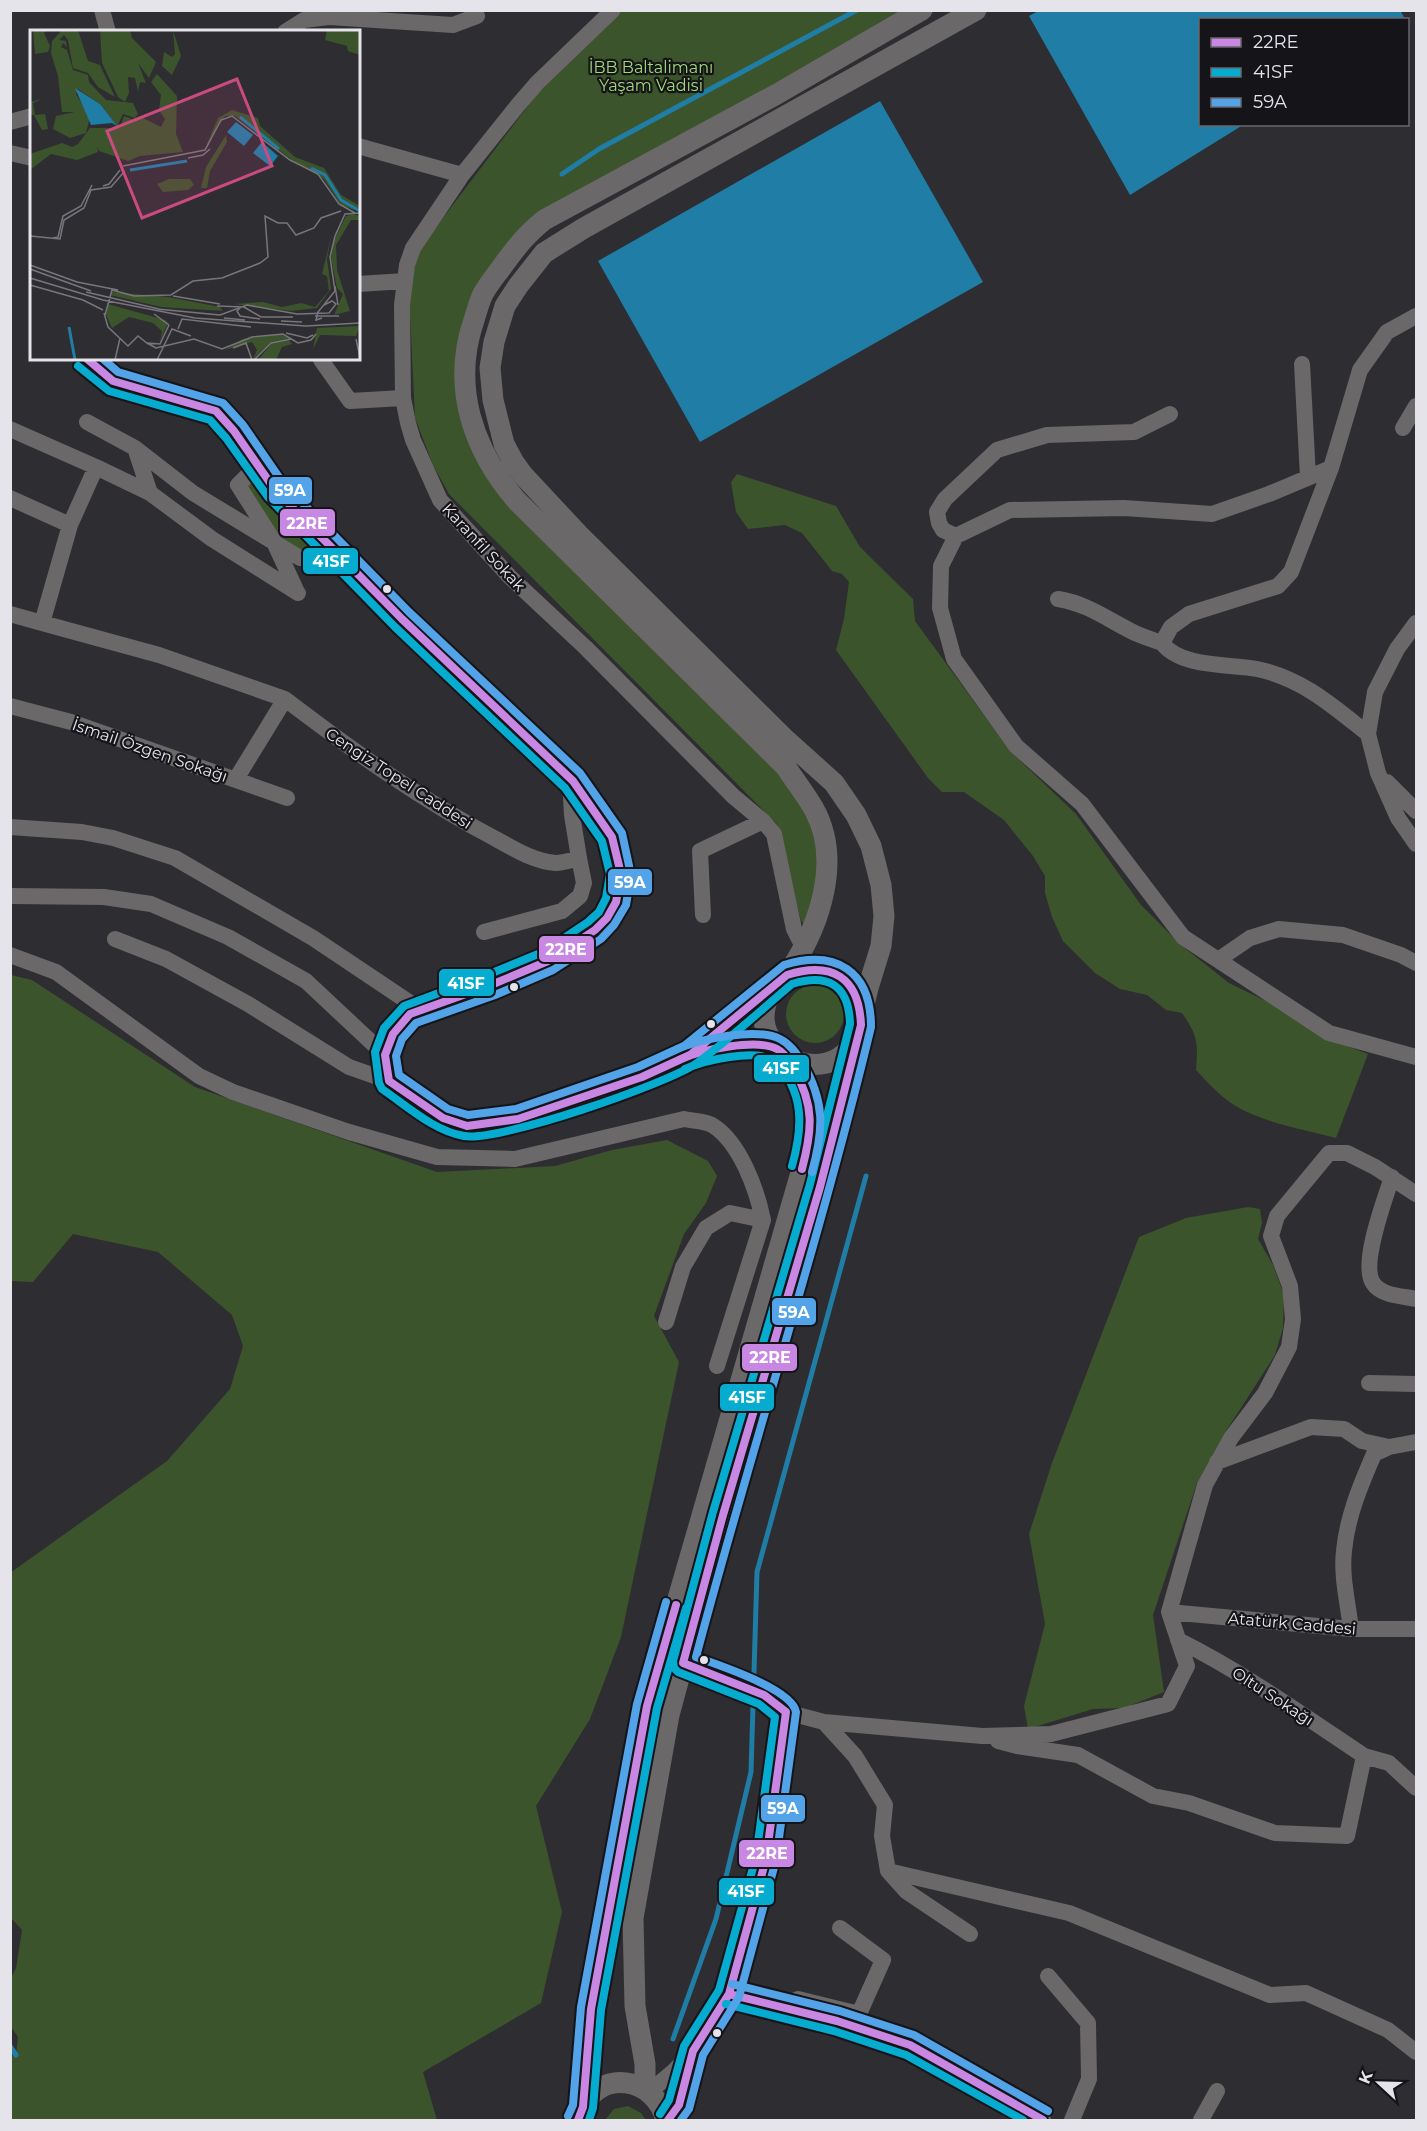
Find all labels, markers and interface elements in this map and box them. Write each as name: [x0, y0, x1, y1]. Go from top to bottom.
legend: [1199, 18, 1409, 126]
inset map: [30, 30, 360, 360]
text: 22RE: [1253, 31, 1299, 53]
park label: İBB Baltalimanı Yaşam Vadisi: [589, 58, 713, 95]
text: 41SF: [1253, 61, 1293, 83]
text: 59A: [1253, 91, 1287, 113]
line badge: 59A: [268, 476, 313, 505]
text: 59A: [274, 481, 307, 500]
street label: Karanfil Sokak: [438, 499, 529, 596]
line badge: 22RE: [279, 508, 336, 537]
text: 22RE: [286, 514, 328, 533]
line badge: 41SF: [302, 547, 359, 575]
text: 41SF: [312, 552, 350, 571]
unlabelled marker: [381, 583, 393, 595]
street label: İsmail Özgen Sokağı: [70, 714, 230, 786]
street label: Cengiz Topel Caddesi: [322, 724, 475, 833]
line badge: 59A: [607, 868, 653, 896]
text: 59A: [614, 873, 647, 892]
line badge: 22RE: [538, 935, 595, 963]
text: 22RE: [545, 940, 587, 959]
line badge: 41SF: [438, 968, 495, 997]
text: 41SF: [447, 974, 485, 993]
unlabelled marker: [508, 981, 520, 993]
unlabelled marker: [705, 1018, 717, 1030]
line badge: 41SF: [753, 1054, 810, 1083]
text: 41SF: [762, 1059, 800, 1078]
line badge: 59A: [771, 1297, 817, 1326]
text: 59A: [778, 1303, 811, 1322]
line badge: 22RE: [741, 1343, 798, 1372]
text: 22RE: [749, 1348, 791, 1367]
line badge: 41SF: [719, 1383, 775, 1412]
text: 41SF: [728, 1388, 766, 1407]
street label: Atatürk Caddesi: [1227, 1608, 1357, 1639]
unlabelled marker: [698, 1654, 710, 1666]
street label: Oltu Sokağı: [1229, 1663, 1317, 1730]
line badge: 59A: [760, 1794, 806, 1823]
text: 59A: [767, 1799, 800, 1818]
line badge: 22RE: [738, 1839, 795, 1868]
text: 22RE: [746, 1844, 788, 1863]
line badge: 41SF: [718, 1877, 775, 1906]
text: 41SF: [727, 1882, 765, 1901]
unlabelled marker: [711, 2027, 723, 2039]
north arrow: [1349, 2053, 1409, 2113]
text: K: [1355, 2067, 1377, 2087]

